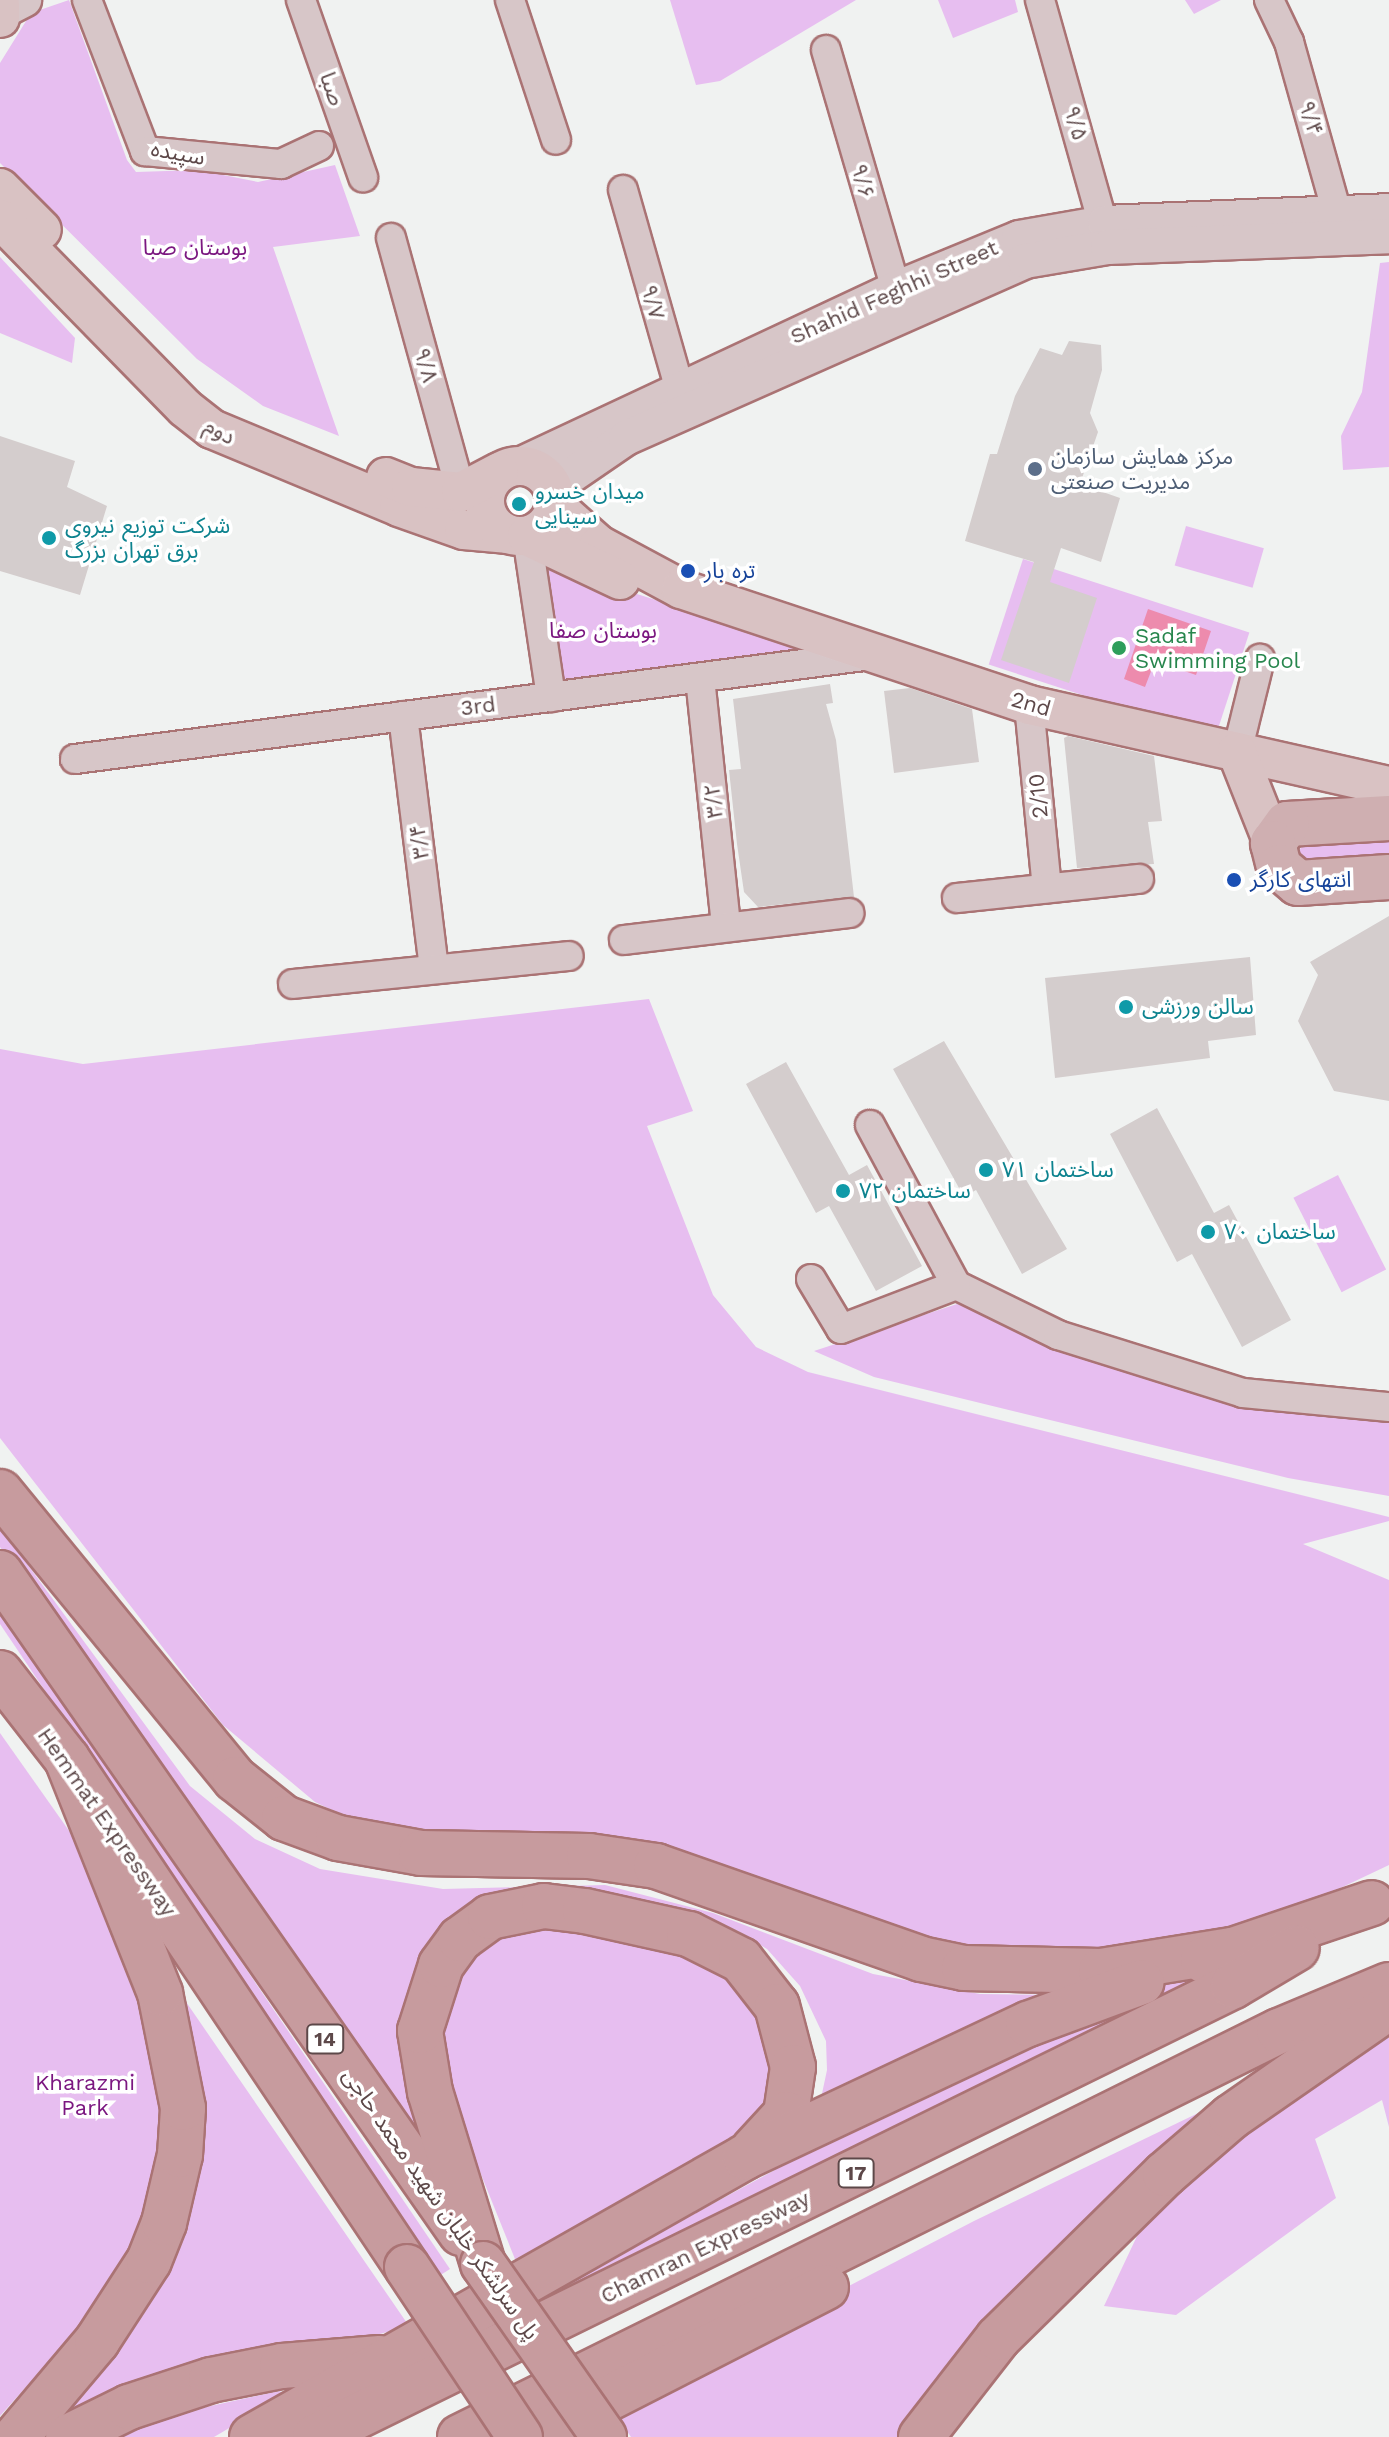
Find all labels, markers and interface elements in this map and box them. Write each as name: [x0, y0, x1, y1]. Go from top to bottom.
street label: صبا: [314, 69, 350, 109]
street label: ۹/۴: [1293, 98, 1329, 138]
street label: ۹/۵: [1059, 103, 1093, 143]
street label: سپیده: [149, 135, 207, 171]
street label: ۹/۶: [846, 161, 880, 201]
street label: Shahid Feghhi Street: [786, 234, 1002, 350]
park label: بوستان صبا: [143, 235, 247, 261]
street label: ۹/۷: [636, 282, 670, 322]
street label: ۹/۸: [409, 345, 443, 385]
street label: دوم: [200, 412, 240, 450]
place label: مرکز همایش سازمان مدیریت صنعتی: [1051, 443, 1233, 494]
marker: مرکز همایش سازمان مدیریت صنعتی: [1026, 460, 1044, 478]
place label: میدان خسرو سینایی: [535, 478, 644, 530]
marker: میدان خسرو سینایی: [510, 495, 528, 513]
place label: شرکت توزیع نیروی برق تهران بزرگ: [65, 512, 230, 564]
marker: شرکت توزیع نیروی برق تهران بزرگ: [40, 529, 58, 547]
place label: تره بار: [704, 558, 755, 584]
marker: تره بار: [679, 562, 697, 580]
park label: بوستان صفا: [549, 618, 657, 644]
place label: Sadaf Swimming Pool: [1135, 622, 1300, 674]
marker: Sadaf Swimming Pool: [1110, 639, 1128, 657]
street label: 2nd: [1008, 686, 1054, 722]
street label: 3rd: [459, 691, 497, 721]
street label: 2/10: [1023, 772, 1053, 820]
street label: ۳/۲: [698, 782, 728, 820]
street label: ۳/۴: [404, 823, 434, 861]
place label: انتهای کارگر: [1250, 867, 1352, 893]
marker: انتهای کارگر: [1225, 871, 1243, 889]
place label: سالن ورزشی: [1142, 994, 1254, 1020]
marker: سالن ورزشی: [1117, 998, 1135, 1016]
place label: ساختمان ۷۱: [1002, 1157, 1114, 1183]
marker: ساختمان ۷۱: [977, 1161, 995, 1179]
place label: ساختمان ۷۲: [859, 1178, 971, 1204]
marker: ساختمان ۷۲: [834, 1182, 852, 1200]
place label: ساختمان ۷۰: [1224, 1219, 1336, 1245]
marker: ساختمان ۷۰: [1199, 1223, 1217, 1241]
street label: Hemmat Expressway: [32, 1723, 182, 1921]
road number: 14: [305, 2023, 345, 2055]
street label: پل سرلشکر خلبان شهید محمد حاجی: [337, 2063, 545, 2345]
park label: Kharazmi Park: [35, 2069, 135, 2120]
road number: 17: [836, 2157, 876, 2189]
street label: Chamran Expressway: [596, 2185, 814, 2309]

